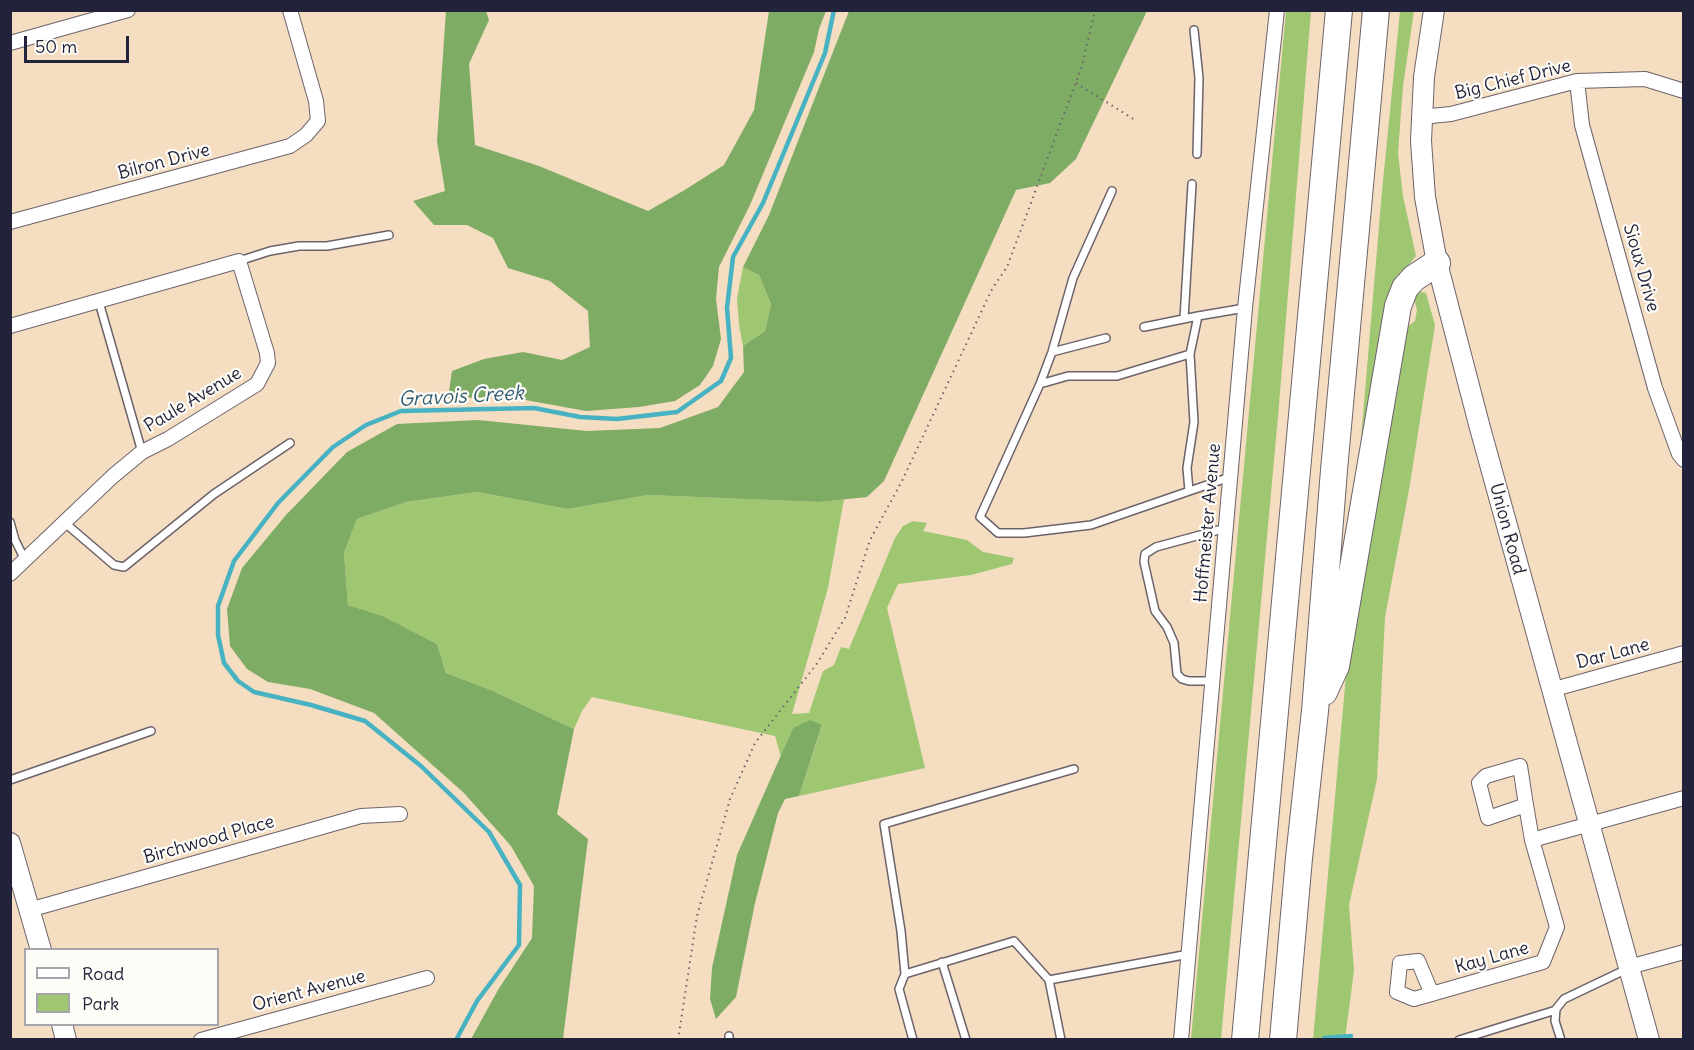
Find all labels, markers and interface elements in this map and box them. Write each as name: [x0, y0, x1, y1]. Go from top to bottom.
scale bar: [27, 24, 132, 62]
text: 50 m: [35, 35, 77, 58]
street label: Big Chief Drive: [1453, 55, 1573, 105]
street label: Bilron Drive: [116, 139, 212, 185]
street label: Sioux Drive: [1618, 222, 1664, 314]
street label: Paule Avenue: [141, 363, 245, 437]
water label: Gravois Creek: [398, 382, 524, 412]
street label: Hoffmeister Avenue: [1190, 442, 1226, 604]
street label: Union Road: [1484, 481, 1530, 577]
street label: Dar Lane: [1574, 634, 1652, 674]
street label: Birchwood Place: [141, 811, 277, 869]
street label: Kay Lane: [1453, 937, 1531, 979]
legend: [24, 948, 219, 1026]
text: Road: [82, 962, 124, 985]
street label: Orient Avenue: [250, 966, 368, 1016]
text: Park: [82, 992, 119, 1015]

